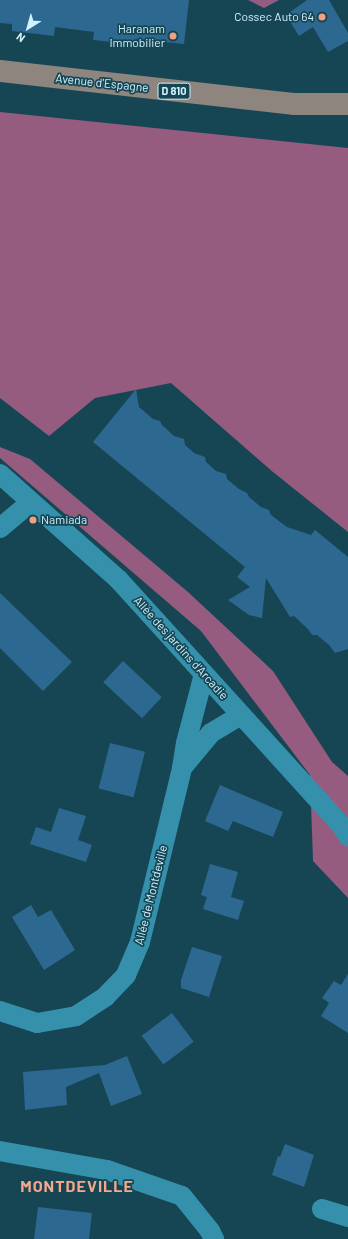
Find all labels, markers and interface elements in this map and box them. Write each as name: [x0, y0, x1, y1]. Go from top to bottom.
north arrow: [8, 8, 48, 48]
place label: Cossec Auto 64: [234, 10, 314, 24]
marker: Cossec Auto 64: [317, 12, 327, 22]
place label: Haranam Immobilier: [109, 22, 165, 50]
text: N: [14, 31, 27, 45]
marker: Haranam Immobilier: [168, 31, 178, 41]
street label: Avenue d'Espagne: [55, 71, 149, 95]
road number: D 810: [157, 82, 191, 100]
place label: Namiada: [41, 513, 87, 527]
marker: Namiada: [28, 515, 38, 525]
street label: Allée des jardins d'Arcadie: [131, 593, 231, 703]
street label: Allée de Montdeville: [132, 843, 170, 947]
district label: MONTDEVILLE: [20, 1176, 134, 1196]

